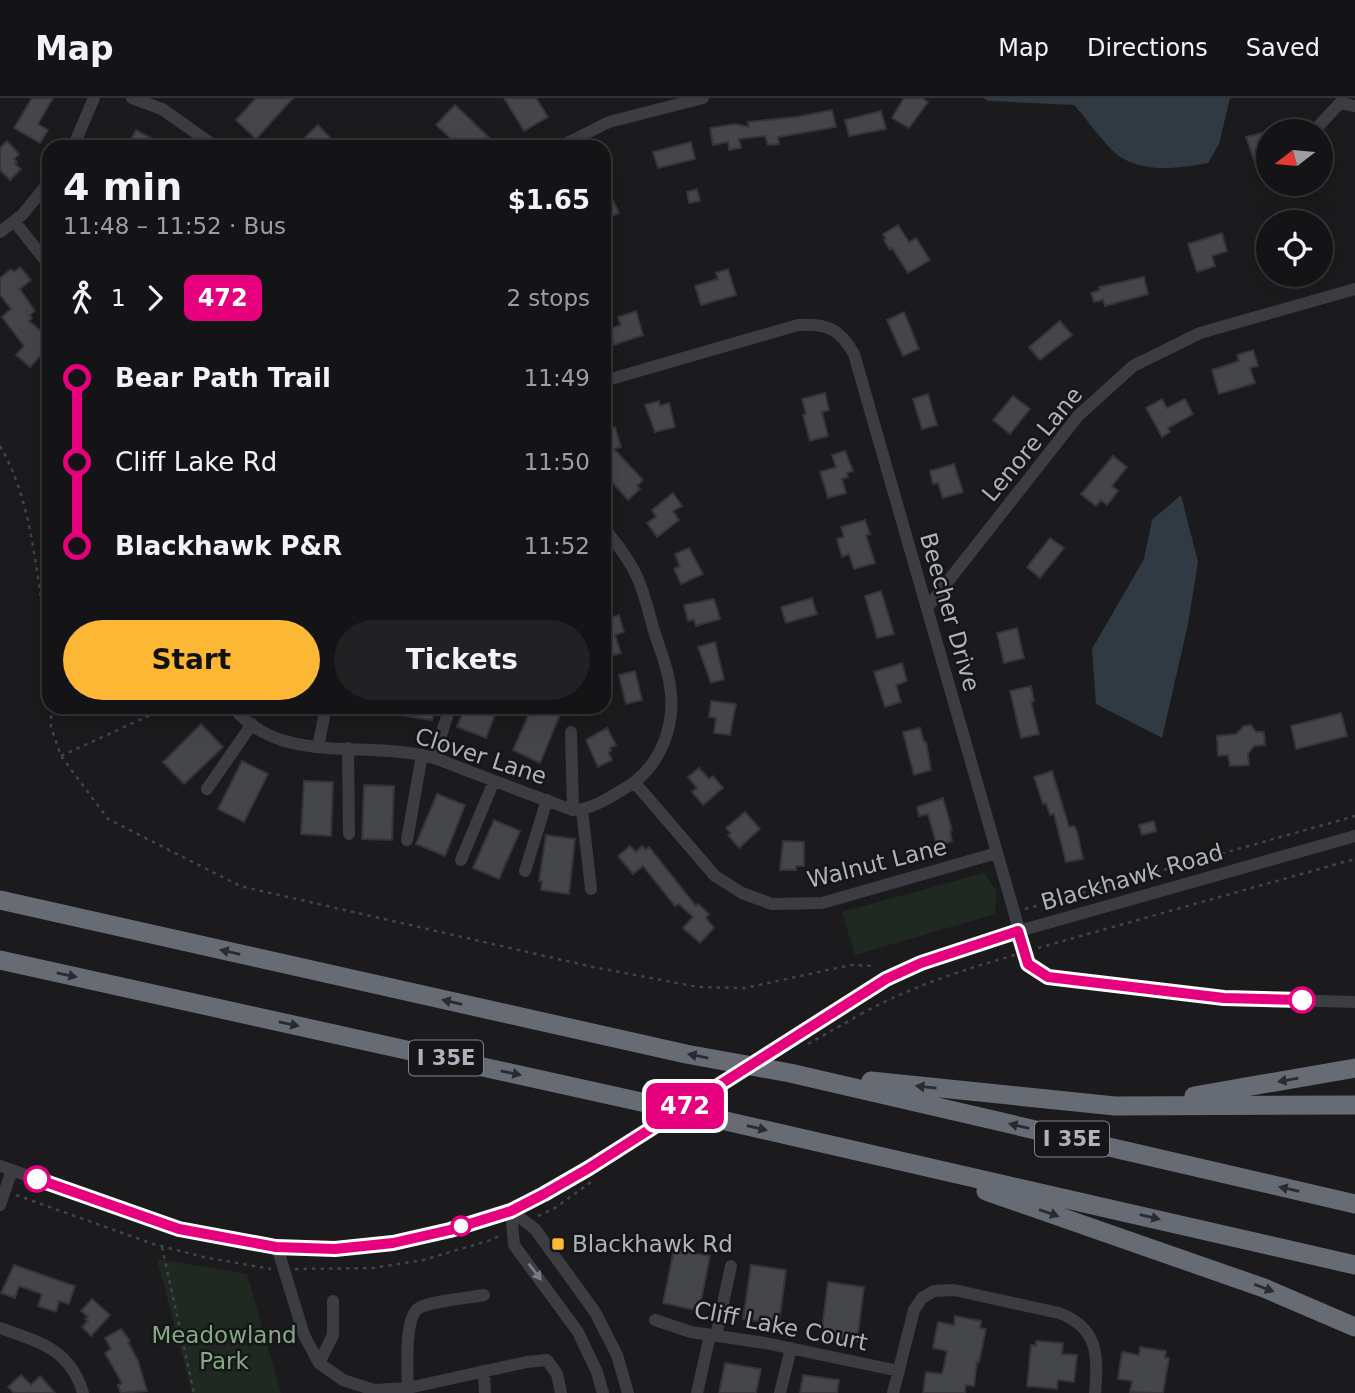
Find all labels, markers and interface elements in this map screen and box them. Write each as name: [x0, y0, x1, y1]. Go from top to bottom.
text: Map: [35, 29, 114, 68]
text: Map: [998, 34, 1049, 62]
text: Directions: [1087, 34, 1208, 62]
text: Saved: [1246, 34, 1320, 62]
north arrow: [1256, 119, 1334, 196]
map controls: [1256, 119, 1333, 287]
text: 4 min: [63, 165, 182, 209]
text: $1.65: [508, 185, 590, 215]
button: locate: [1256, 210, 1333, 287]
text: 11:48 – 11:52 · Bus: [63, 213, 286, 239]
icon: walk: [63, 279, 101, 317]
icon: forward: [136, 279, 174, 317]
text: 472: [198, 284, 248, 312]
text: 1: [111, 285, 126, 311]
text: 2 stops: [506, 285, 590, 311]
text: Bear Path Trail: [115, 363, 331, 393]
text: 11:49: [524, 365, 590, 391]
street label: Lenore Lane: [977, 382, 1087, 506]
text: Cliff Lake Rd: [115, 447, 277, 477]
text: 11:50: [524, 449, 590, 475]
street label: Beecher Drive: [915, 530, 985, 694]
text: Blackhawk P&R: [115, 531, 342, 561]
text: 11:52: [524, 533, 590, 559]
button: Start: [63, 620, 320, 700]
button: Tickets: [334, 620, 590, 700]
street label: Clover Lane: [412, 723, 550, 789]
street label: Walnut Lane: [805, 833, 949, 893]
street label: Blackhawk Road: [1038, 839, 1226, 915]
one-way arrow: [219, 946, 241, 957]
one-way arrow: [56, 969, 78, 980]
unlabelled marker: [1289, 987, 1315, 1013]
one-way arrow: [441, 996, 463, 1007]
one-way arrow: [278, 1018, 300, 1029]
road number: I 35E: [409, 1040, 483, 1076]
one-way arrow: [687, 1051, 709, 1062]
one-way arrow: [500, 1067, 522, 1078]
one-way arrow: [1277, 1075, 1299, 1086]
one-way arrow: [914, 1081, 936, 1092]
line badge: 472: [645, 1083, 725, 1129]
text: 472: [660, 1092, 710, 1120]
one-way arrow: [1008, 1121, 1030, 1132]
one-way arrow: [746, 1122, 768, 1133]
road number: I 35E: [1035, 1122, 1109, 1156]
unlabelled marker: [24, 1166, 50, 1192]
one-way arrow: [1277, 1183, 1299, 1194]
one-way arrow: [1039, 1208, 1060, 1219]
one-way arrow: [1139, 1212, 1161, 1223]
unlabelled marker: [451, 1216, 471, 1236]
place label: Blackhawk Rd: [572, 1231, 733, 1257]
marker: Blackhawk Rd: [550, 1236, 566, 1252]
one-way arrow: [528, 1263, 542, 1281]
one-way arrow: [1253, 1283, 1274, 1294]
street label: Cliff Lake Court: [692, 1296, 870, 1356]
park label: Meadowland Park: [151, 1322, 297, 1374]

